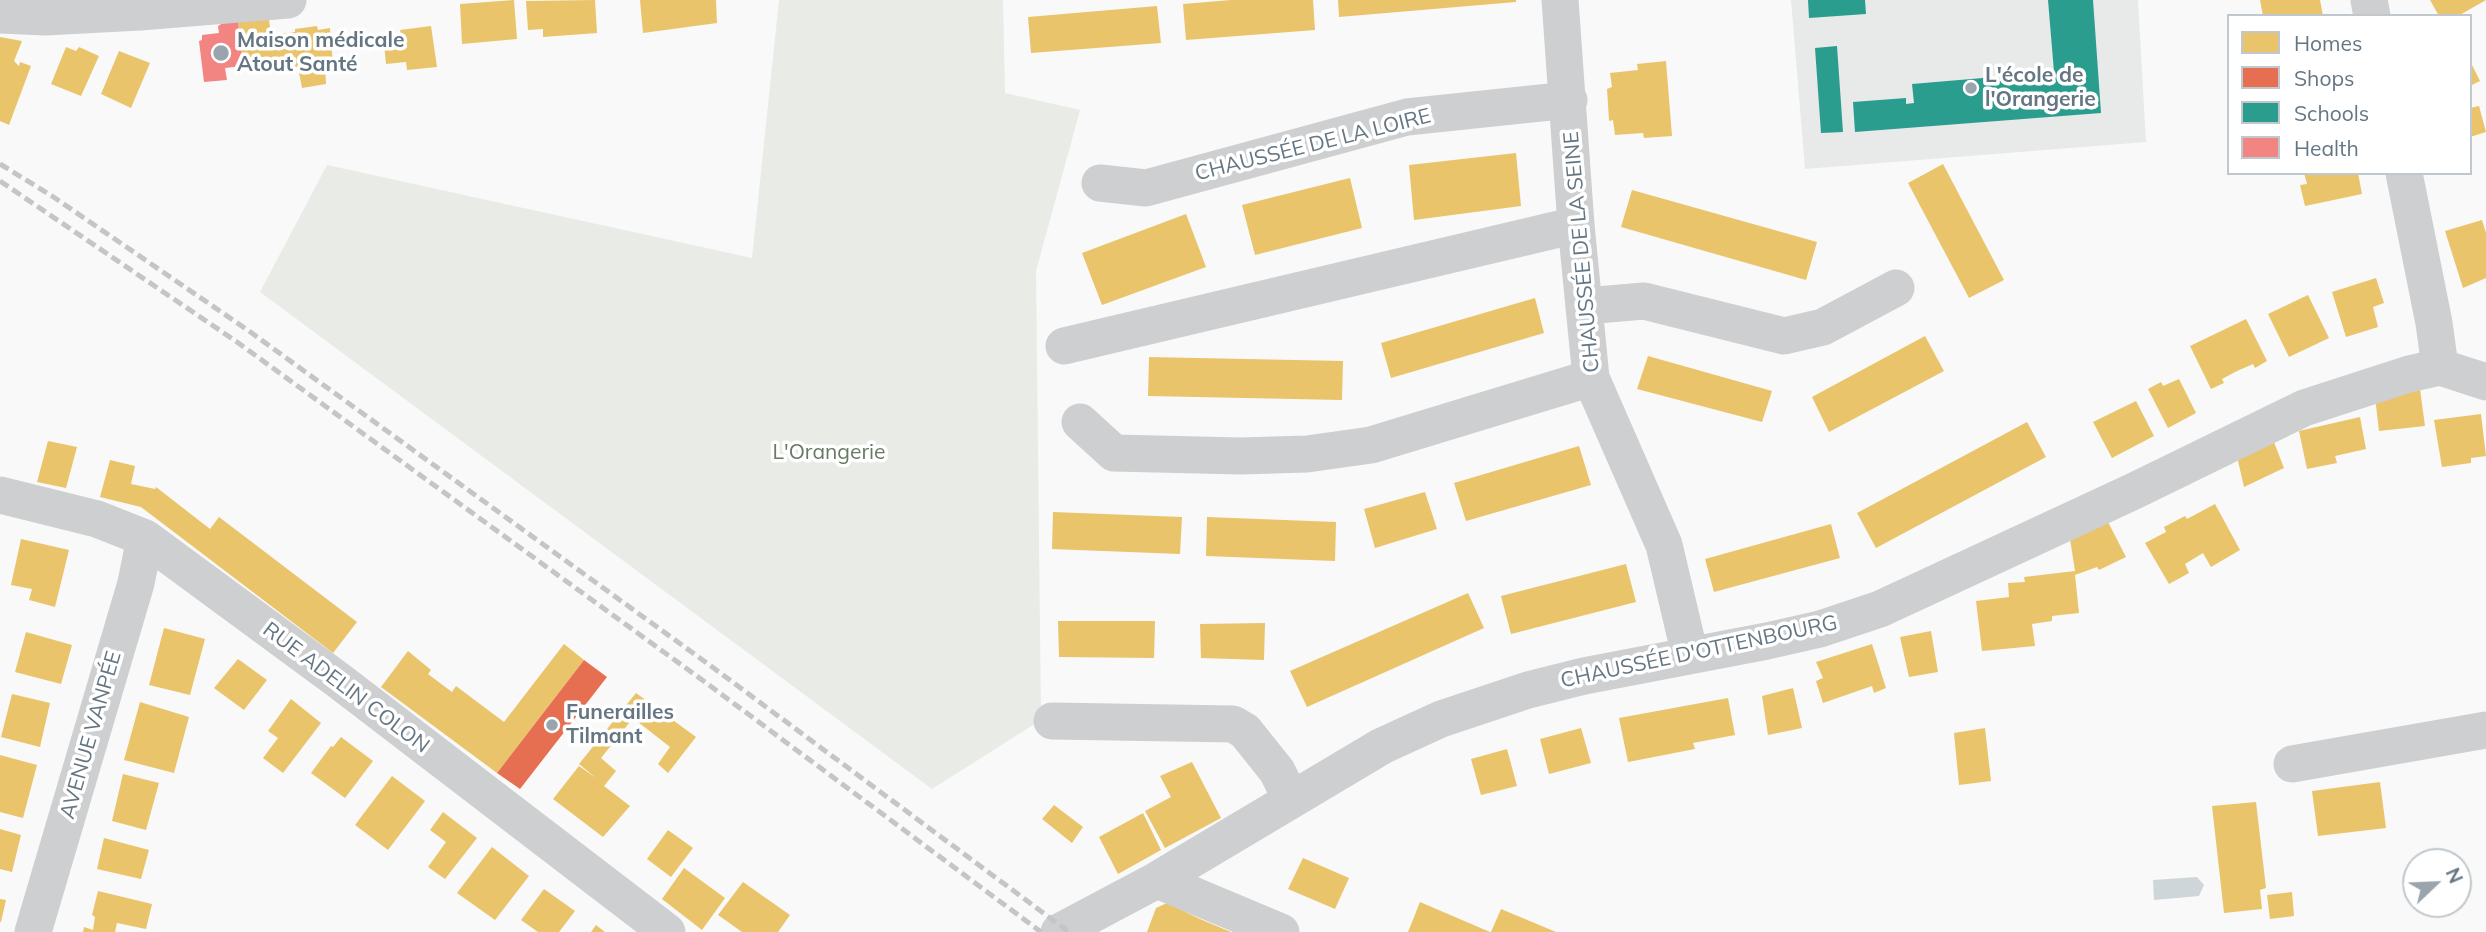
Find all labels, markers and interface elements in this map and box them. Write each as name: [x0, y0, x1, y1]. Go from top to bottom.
legend: [2227, 14, 2472, 175]
place label: Maison médicale Atout Santé: [237, 28, 405, 78]
text: Homes: [2294, 30, 2362, 56]
marker: Maison médicale Atout Santé: [211, 43, 231, 63]
place label: L'école de l'Orangerie: [1985, 63, 2096, 113]
text: Shops: [2294, 65, 2354, 91]
marker: L'école de l'Orangerie: [1963, 80, 1979, 96]
text: Schools: [2294, 100, 2369, 126]
street label: CHAUSSÉE DE LA LOIRE: [1192, 103, 1434, 187]
street label: CHAUSSÉE DE LA SEINE: [1559, 130, 1605, 374]
text: Health: [2294, 135, 2359, 161]
park label: L'Orangerie: [773, 440, 885, 466]
street label: CHAUSSÉE D'OTTENBOURG: [1558, 610, 1840, 694]
street label: RUE ADELIN COLON: [258, 617, 434, 759]
street label: AVENUE VANPÉE: [55, 648, 127, 822]
place label: Funerailles Tilmant: [566, 700, 674, 750]
marker: Funerailles Tilmant: [544, 717, 560, 733]
north arrow: [2402, 848, 2472, 918]
text: N: [2441, 864, 2468, 887]

